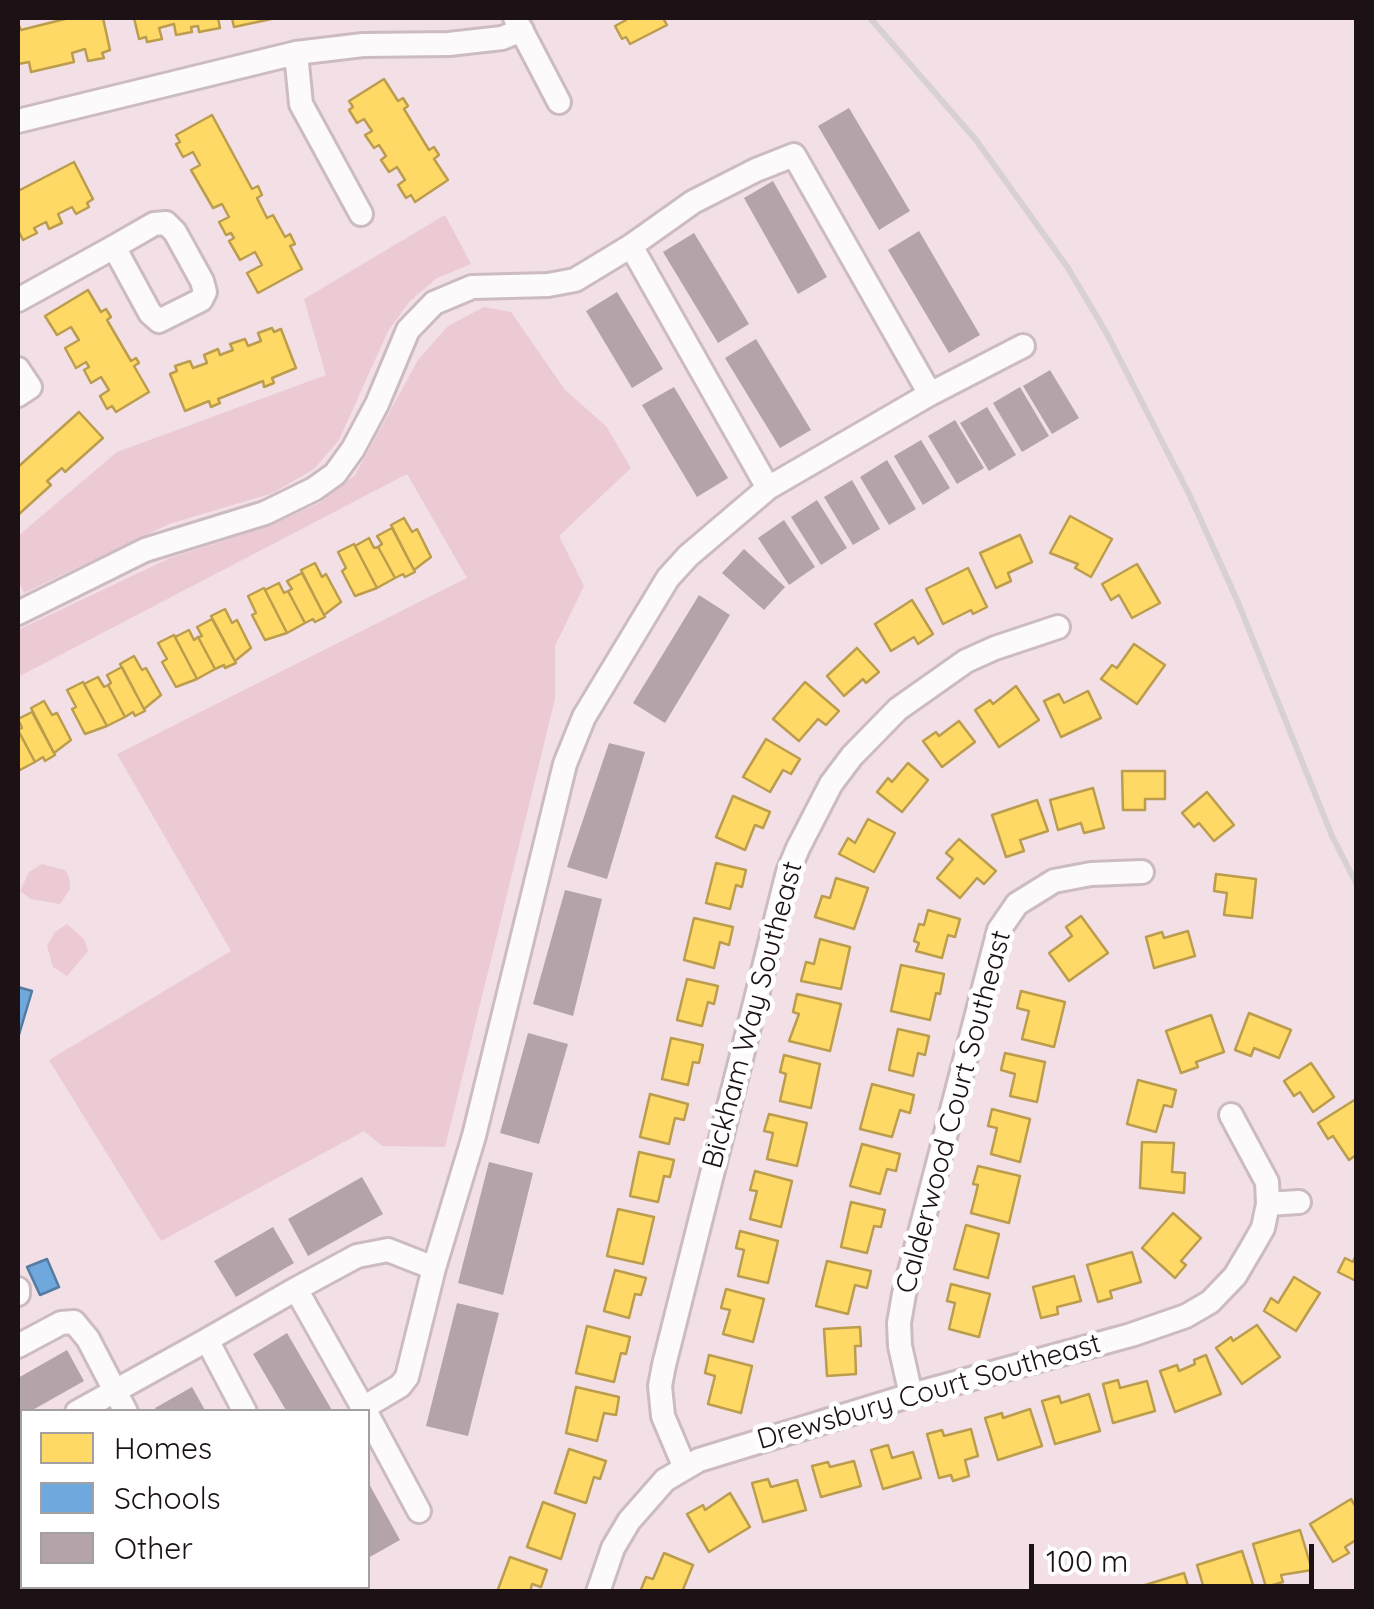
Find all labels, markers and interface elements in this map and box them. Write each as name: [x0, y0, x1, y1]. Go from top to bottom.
street label: Bickham Way Southeast: [696, 858, 810, 1172]
street label: Calderwood Court Southeast: [889, 927, 1019, 1297]
street label: Drewsbury Court Southeast: [753, 1327, 1105, 1457]
legend: [20, 1409, 370, 1589]
text: Homes: [114, 1429, 212, 1467]
text: Schools: [114, 1479, 221, 1517]
scale bar: [1034, 1524, 1319, 1586]
text: Other: [114, 1529, 193, 1567]
text: 100 m: [1046, 1542, 1128, 1580]

